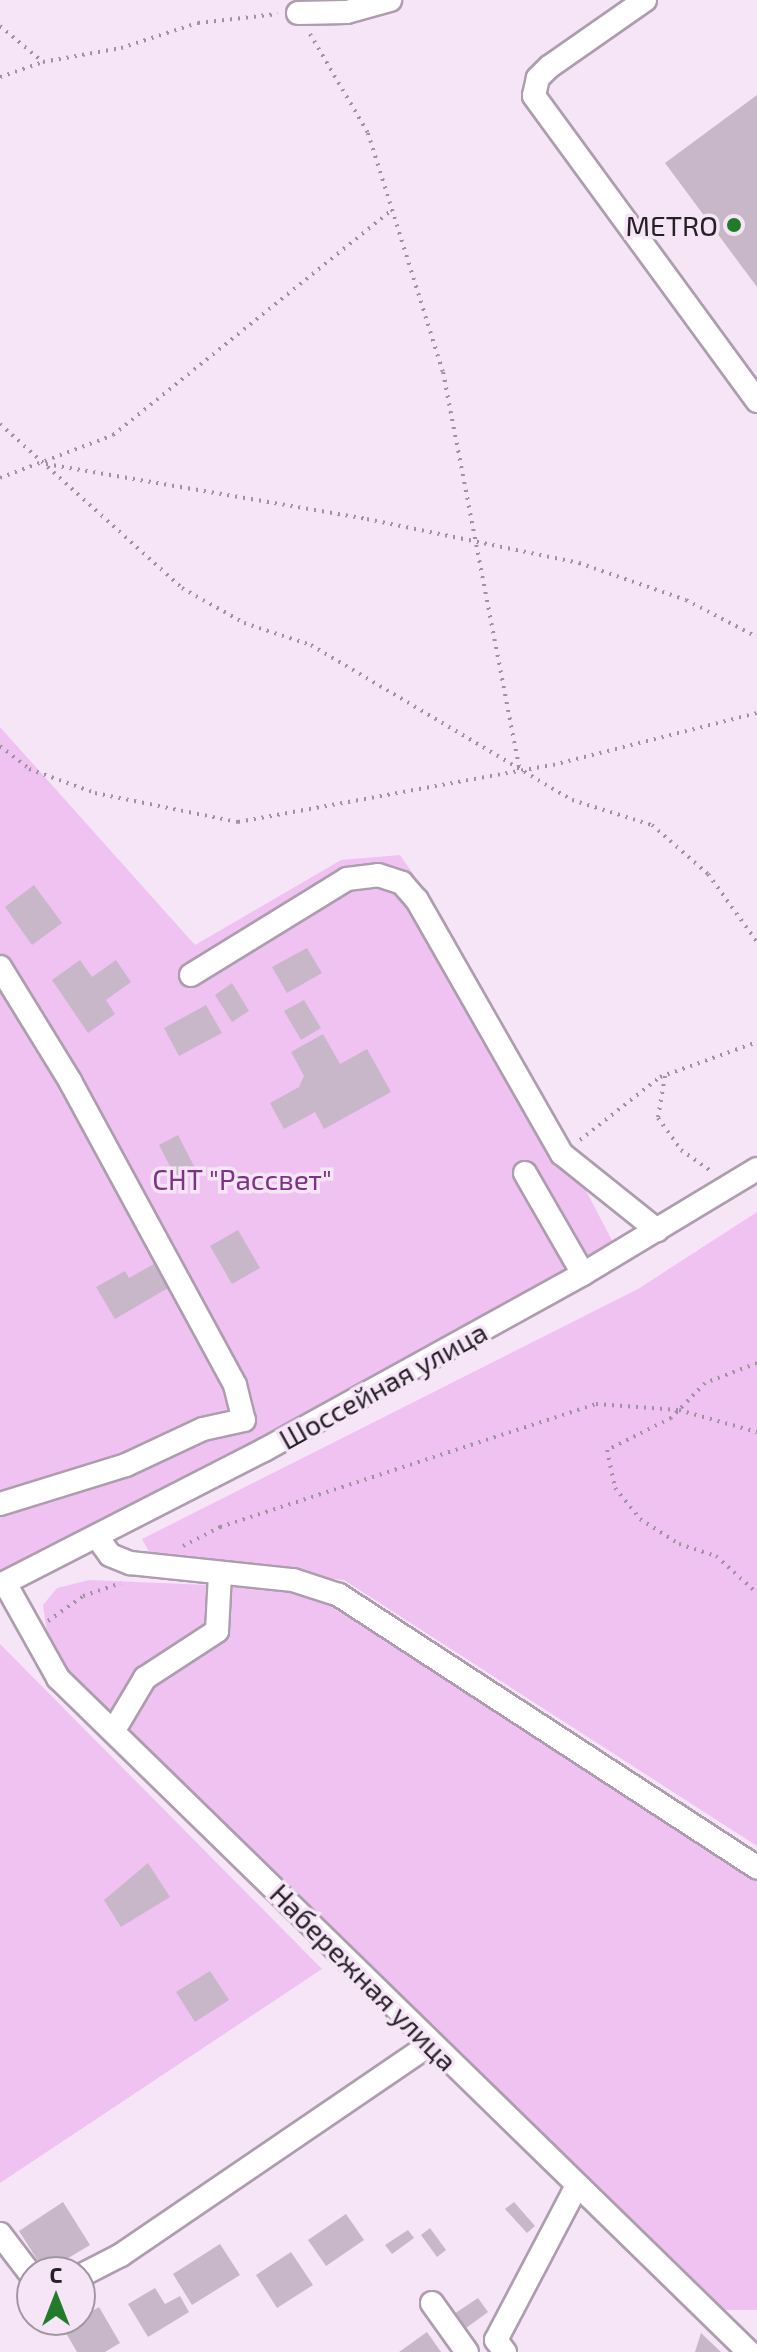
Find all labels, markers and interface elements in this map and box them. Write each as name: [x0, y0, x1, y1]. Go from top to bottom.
place label: METRO: [625, 208, 718, 242]
marker: METRO: [725, 216, 743, 234]
park label: СНТ "Рассвет": [152, 1162, 332, 1196]
street label: Шоссейная улица: [273, 1314, 493, 1456]
street label: Набережная улица: [264, 1877, 464, 2077]
north arrow: [16, 2256, 96, 2336]
text: С: [50, 2261, 62, 2287]

